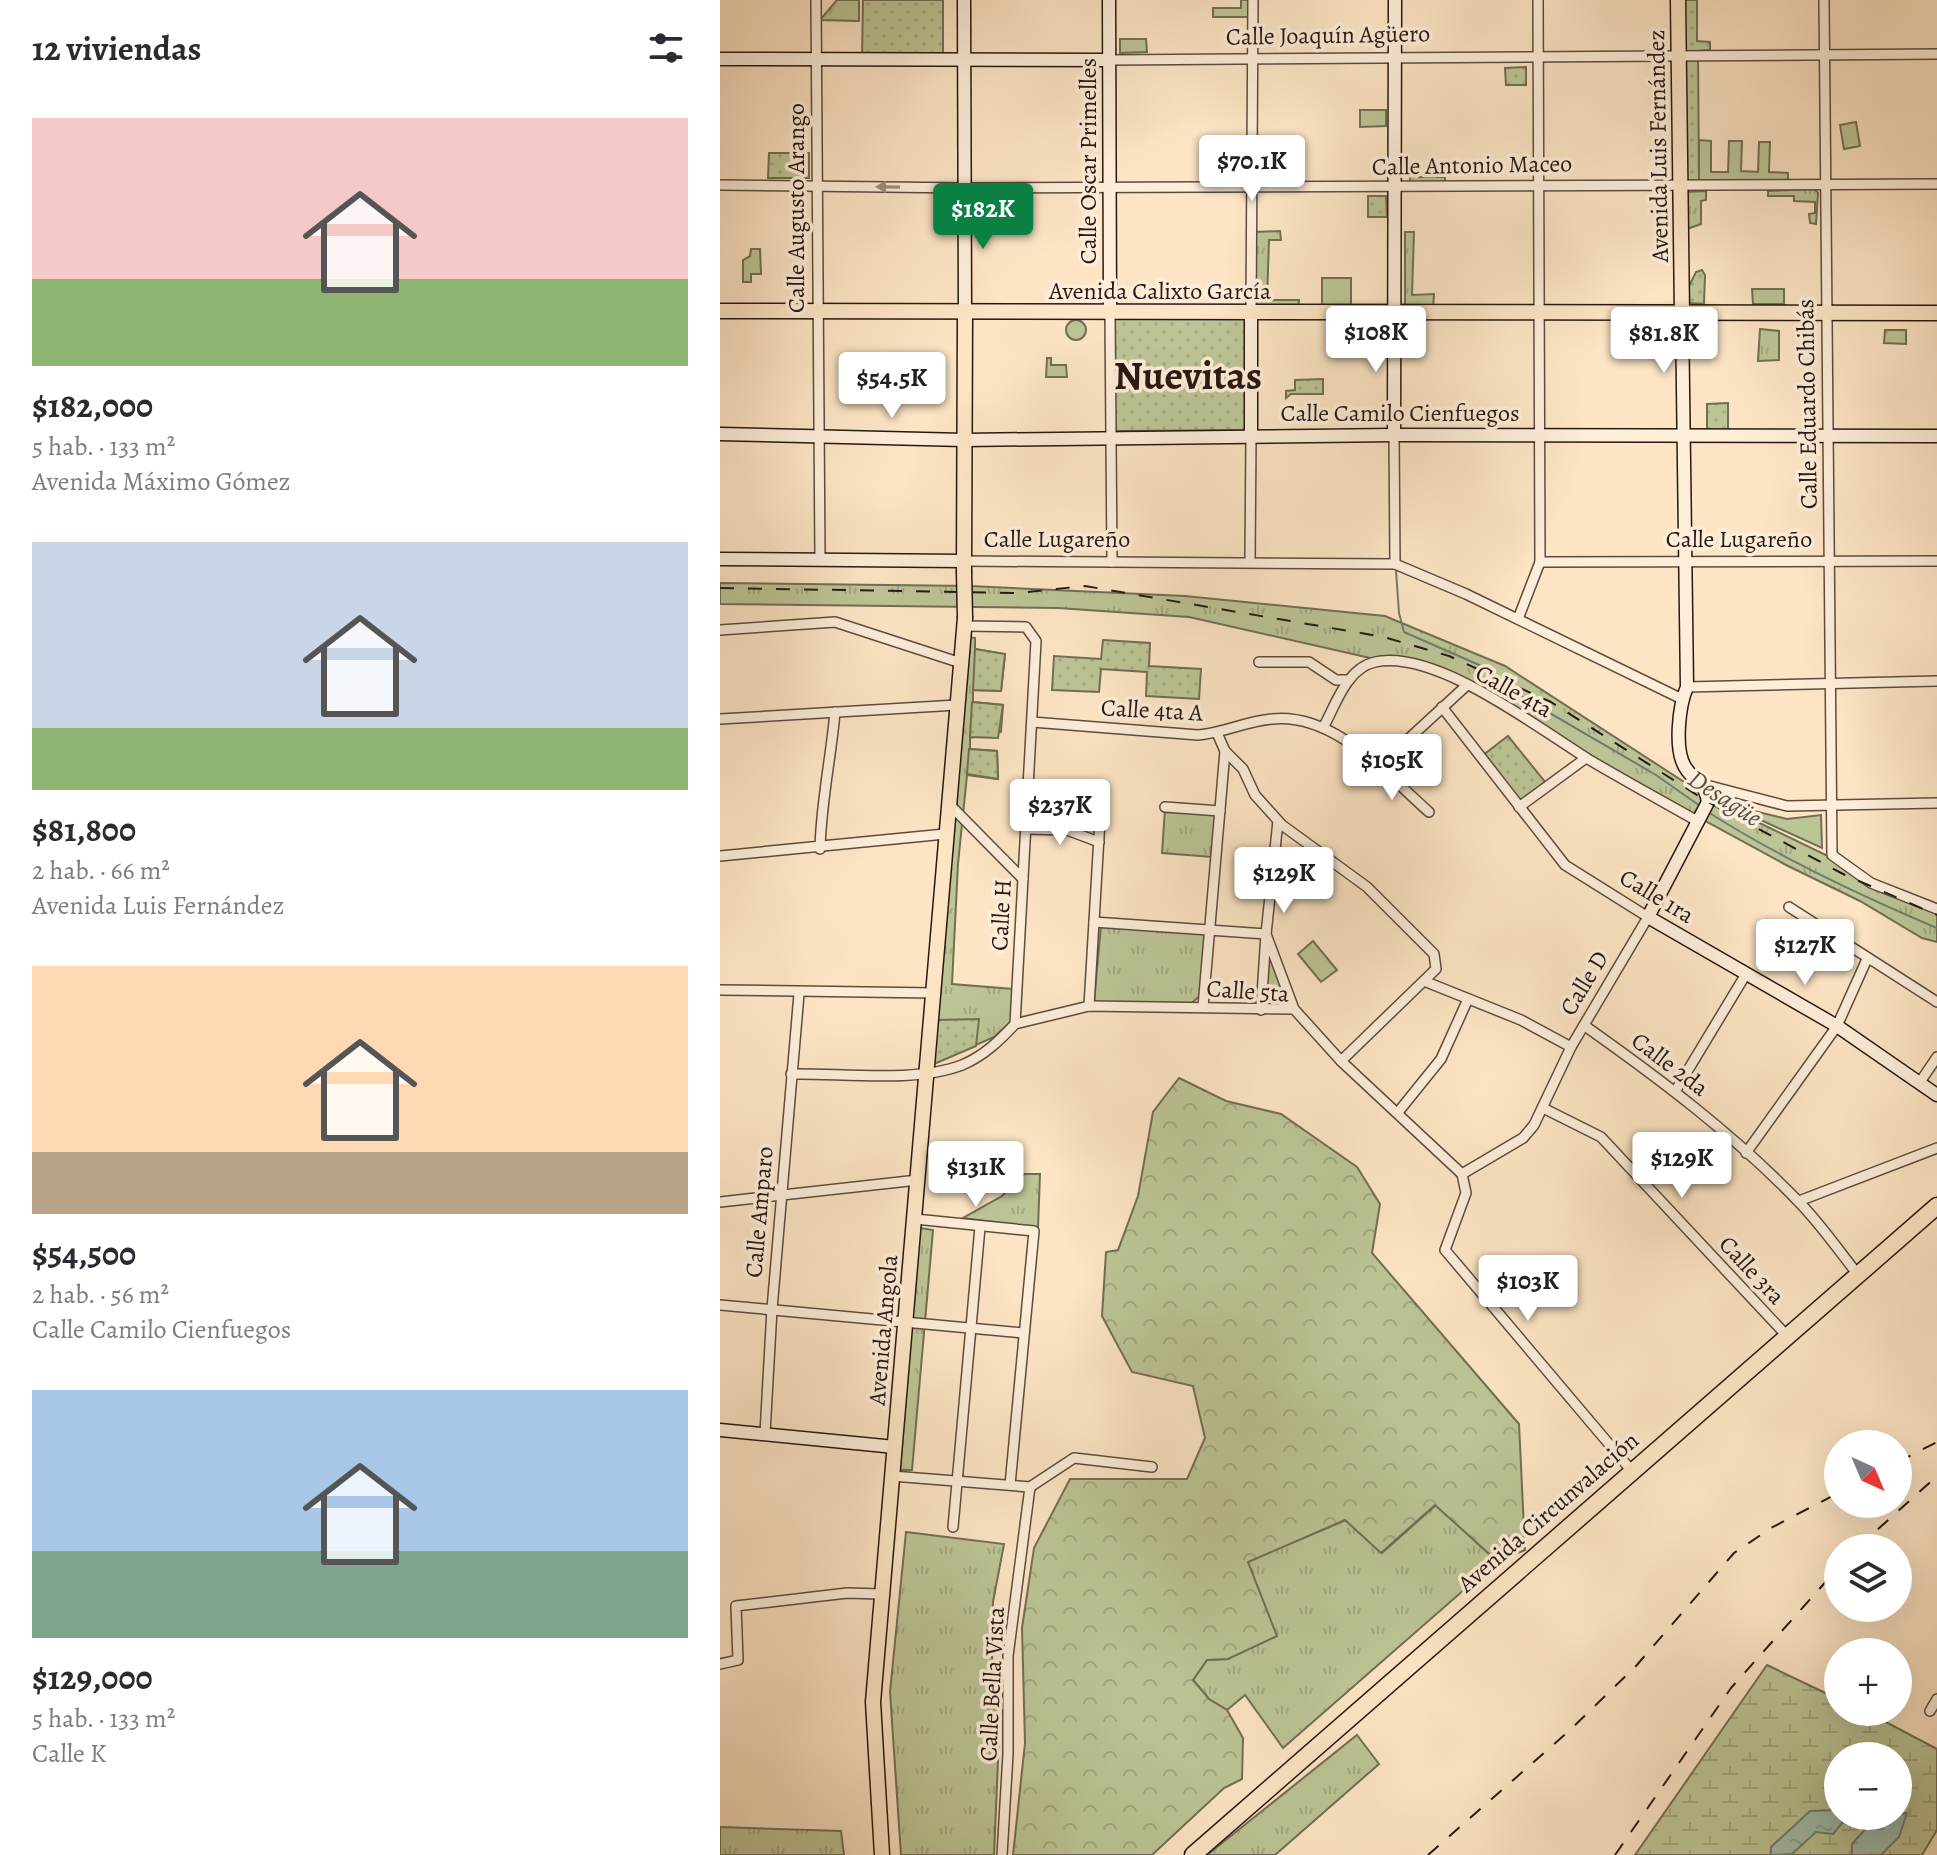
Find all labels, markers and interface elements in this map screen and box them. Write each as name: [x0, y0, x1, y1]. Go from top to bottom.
street label: Calle Joaquín Agüero: [1226, 17, 1430, 53]
text: 12 viviendas: [32, 25, 201, 72]
icon: filters: [644, 26, 688, 70]
street label: Avenida Luis Fernández: [1640, 29, 1676, 264]
street label: Calle Oscar Primelles: [1072, 58, 1104, 264]
street label: Calle Augusto Arango: [780, 103, 812, 313]
pin: $70.1K: [1187, 135, 1317, 203]
text: $70.1K: [1217, 143, 1287, 178]
street label: Calle Antonio Maceo: [1372, 147, 1573, 183]
icon: home: [288, 170, 432, 314]
one-way arrow: [875, 181, 900, 194]
pin: $182K: [927, 183, 1039, 251]
text: $182K: [951, 191, 1015, 226]
street label: Avenida Calixto García: [1048, 275, 1272, 307]
street label: Calle Eduardo Chibás: [1789, 299, 1825, 509]
pin: $108K: [1320, 306, 1432, 374]
pin: $81.8K: [1599, 307, 1729, 375]
text: $108K: [1344, 314, 1408, 349]
text: $81.8K: [1629, 315, 1699, 350]
district label: Nuevitas: [1114, 348, 1262, 403]
pin: $54.5K: [827, 352, 957, 420]
text: $54.5K: [857, 360, 927, 395]
text: $182,000: [32, 382, 153, 429]
street label: Calle Camilo Cienfuegos: [1280, 397, 1520, 429]
text: 5 hab. · 133 m²: [32, 429, 175, 464]
text: Avenida Máximo Gómez: [32, 464, 291, 499]
street label: Calle Lugareño: [984, 523, 1130, 555]
street label: Calle Lugareño: [1666, 523, 1812, 555]
icon: home: [288, 594, 432, 738]
street label: Calle 4ta: [1470, 657, 1559, 726]
street label: Calle 4ta A: [1100, 691, 1205, 729]
pin: $105K: [1336, 734, 1448, 802]
text: $105K: [1361, 742, 1423, 777]
water label: Desagüe: [1681, 761, 1769, 835]
pin: $237K: [1004, 779, 1116, 847]
text: $237K: [1028, 787, 1092, 822]
text: $81,800: [32, 806, 136, 853]
pin: $129K: [1228, 847, 1340, 915]
text: 2 hab. · 66 m²: [32, 853, 170, 888]
text: $129K: [1252, 855, 1316, 890]
street label: Calle 1ra: [1614, 861, 1701, 931]
street label: Calle H: [983, 878, 1019, 952]
text: Avenida Luis Fernández: [32, 888, 284, 923]
pin: $127K: [1749, 919, 1861, 987]
text: $127K: [1774, 927, 1836, 962]
street label: Calle D: [1552, 945, 1616, 1021]
street label: Calle 5ta: [1206, 972, 1291, 1010]
icon: home: [288, 1018, 432, 1162]
street label: Calle 2da: [1625, 1024, 1716, 1104]
pin: $129K: [1626, 1132, 1738, 1200]
text: $129K: [1650, 1140, 1714, 1175]
pin: $131K: [920, 1141, 1032, 1209]
street label: Calle Amparo: [737, 1145, 781, 1279]
text: $131K: [947, 1149, 1006, 1184]
street label: Calle 3ra: [1712, 1229, 1793, 1312]
text: $54,500: [32, 1230, 136, 1277]
street label: Avenida Angola: [860, 1253, 906, 1408]
pin: $103K: [1472, 1255, 1584, 1323]
text: $103K: [1497, 1263, 1559, 1298]
text: 2 hab. · 56 m²: [32, 1277, 169, 1312]
text: Calle Camilo Cienfuegos: [32, 1312, 291, 1347]
street label: Avenida Circunvalación: [1450, 1424, 1645, 1600]
north arrow: [1824, 1430, 1912, 1518]
map controls: [1824, 1430, 1912, 1830]
icon: home: [288, 1442, 432, 1586]
button: layers: [1824, 1534, 1912, 1622]
street label: Calle Bella Vista: [972, 1605, 1012, 1762]
button: +: [1824, 1638, 1912, 1726]
text: $129,000: [32, 1654, 153, 1701]
text: 5 hab. · 133 m²: [32, 1701, 175, 1736]
text: Calle K: [32, 1736, 106, 1771]
button: −: [1824, 1742, 1912, 1830]

